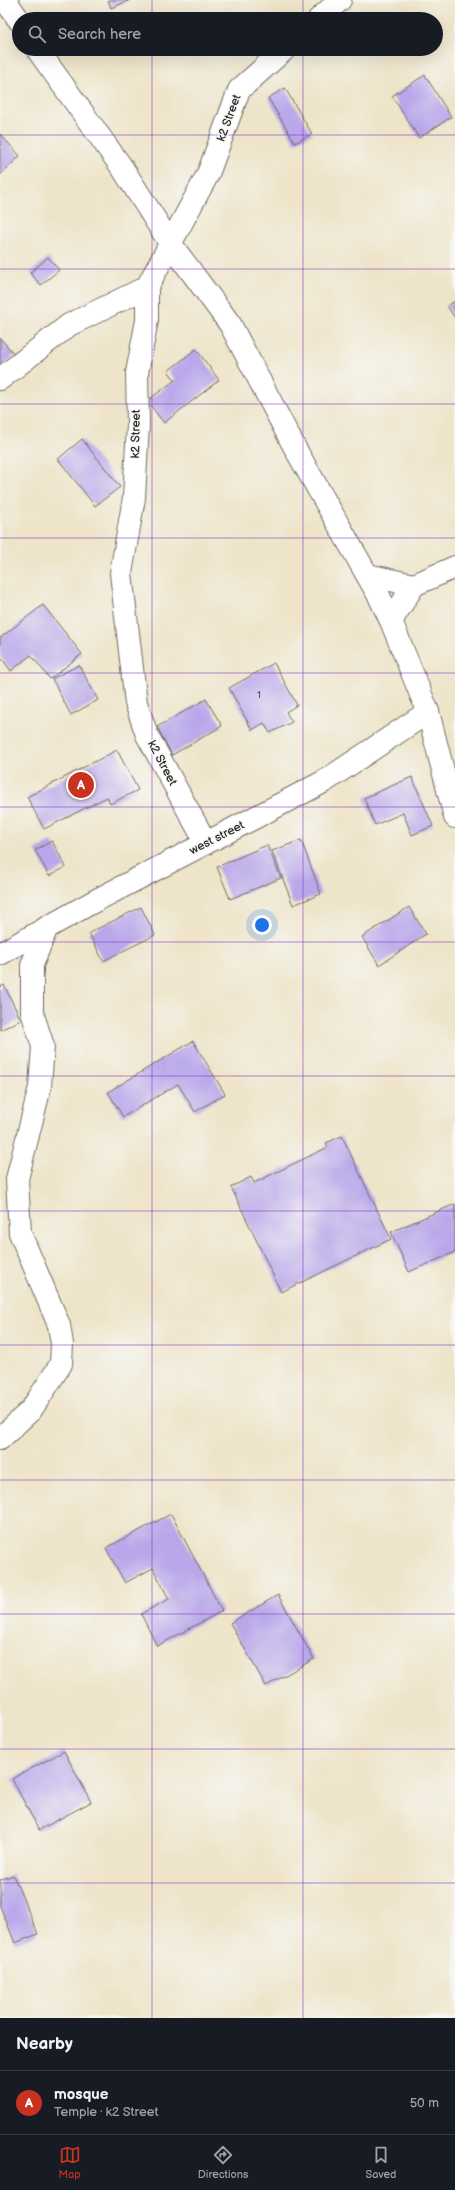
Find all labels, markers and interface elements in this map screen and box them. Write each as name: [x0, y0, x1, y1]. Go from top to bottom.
search box: [12, 12, 443, 56]
icon: search: [26, 23, 48, 45]
text: Search here: [58, 25, 141, 44]
street label: k2 Street: [214, 92, 245, 144]
street label: k2 Street: [128, 409, 144, 459]
house number: 1: [257, 689, 261, 701]
street label: k2 Street: [144, 738, 180, 788]
pin: A: [68, 770, 94, 800]
street label: west street: [187, 818, 247, 858]
your location: [252, 915, 272, 935]
text: Nearby: [16, 2034, 73, 2054]
text: mosque: [54, 2085, 108, 2104]
text: A: [25, 2095, 33, 2111]
text: 50 m: [410, 2095, 439, 2111]
text: Temple · k2 Street: [54, 2104, 158, 2120]
tab: Map: [59, 2144, 81, 2181]
tab: Directions: [198, 2144, 248, 2181]
tab: Saved: [366, 2144, 396, 2181]

